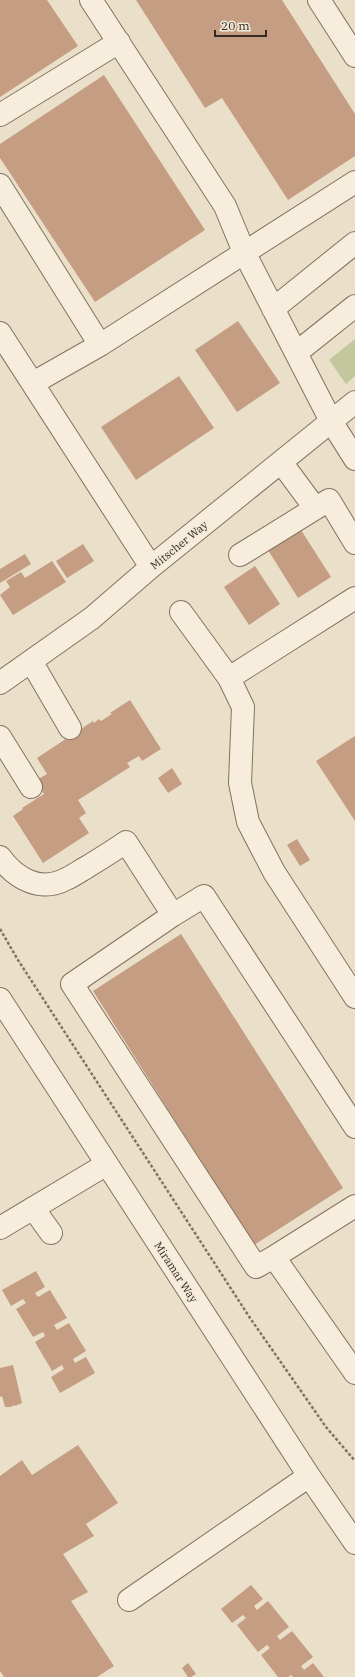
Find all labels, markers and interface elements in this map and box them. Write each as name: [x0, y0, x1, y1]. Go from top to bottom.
scale bar: [215, 12, 266, 38]
text: 20 m: [221, 18, 250, 33]
street label: Mitscher Way: [147, 517, 211, 572]
street label: Miramar Way: [151, 1239, 201, 1305]

